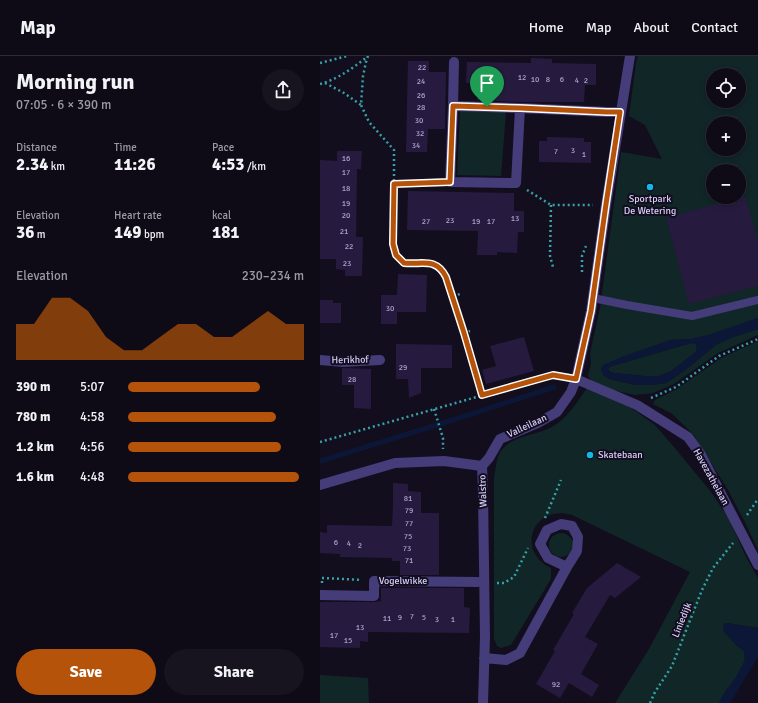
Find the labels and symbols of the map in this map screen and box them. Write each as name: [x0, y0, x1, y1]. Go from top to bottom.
house number: 22: [418, 62, 426, 72]
pin: [470, 66, 504, 107]
house number: 12: [518, 72, 526, 82]
house number: 10: [531, 74, 539, 84]
house number: 8: [546, 74, 550, 84]
house number: 6: [560, 74, 564, 84]
house number: 4: [575, 75, 580, 85]
house number: 2: [584, 75, 588, 85]
house number: 24: [417, 76, 426, 86]
house number: 26: [417, 90, 425, 100]
house number: 28: [417, 102, 425, 112]
house number: 30: [415, 115, 423, 125]
house number: 32: [416, 128, 424, 138]
house number: 34: [412, 140, 421, 150]
house number: 3: [571, 145, 575, 155]
house number: 7: [554, 146, 558, 156]
house number: 1: [582, 149, 586, 159]
house number: 16: [342, 153, 350, 163]
house number: 17: [342, 167, 350, 177]
marker: Sportpark De Wetering: [645, 182, 655, 192]
house number: 18: [342, 183, 350, 193]
place label: Sportpark De Wetering: [624, 193, 676, 217]
house number: 19: [342, 198, 350, 208]
house number: 20: [342, 210, 350, 220]
house number: 13: [511, 213, 519, 223]
house number: 23: [446, 215, 454, 225]
house number: 27: [422, 216, 430, 226]
house number: 19: [472, 216, 480, 226]
house number: 17: [487, 216, 495, 226]
house number: 21: [340, 226, 348, 236]
house number: 22: [345, 241, 353, 251]
house number: 23: [343, 258, 351, 268]
house number: 30: [386, 303, 394, 313]
street label: Herikhof: [331, 354, 369, 366]
house number: 29: [399, 362, 407, 372]
house number: 28: [348, 374, 356, 384]
street label: Valleilaan: [505, 412, 549, 440]
street label: Havezathelaan: [690, 447, 732, 507]
place label: Skatebaan: [598, 449, 643, 461]
marker: Skatebaan: [585, 450, 595, 460]
street label: Walstro: [476, 474, 490, 508]
house number: 81: [404, 493, 412, 503]
house number: 79: [405, 505, 413, 515]
house number: 77: [405, 518, 413, 528]
house number: 75: [404, 531, 412, 541]
house number: 6: [334, 537, 338, 547]
house number: 4: [347, 538, 352, 548]
house number: 2: [358, 540, 362, 550]
house number: 73: [403, 543, 411, 553]
house number: 71: [405, 555, 413, 565]
street label: Vogelwikke: [379, 575, 427, 587]
street label: Liniedijk: [670, 601, 694, 639]
house number: 7: [410, 611, 414, 621]
house number: 9: [398, 612, 402, 622]
house number: 5: [422, 612, 426, 622]
house number: 11: [383, 613, 391, 623]
house number: 3: [435, 614, 439, 624]
house number: 1: [451, 614, 455, 624]
house number: 13: [356, 622, 364, 632]
house number: 17: [330, 630, 338, 640]
house number: 15: [344, 635, 352, 645]
house number: 92: [552, 679, 560, 689]

